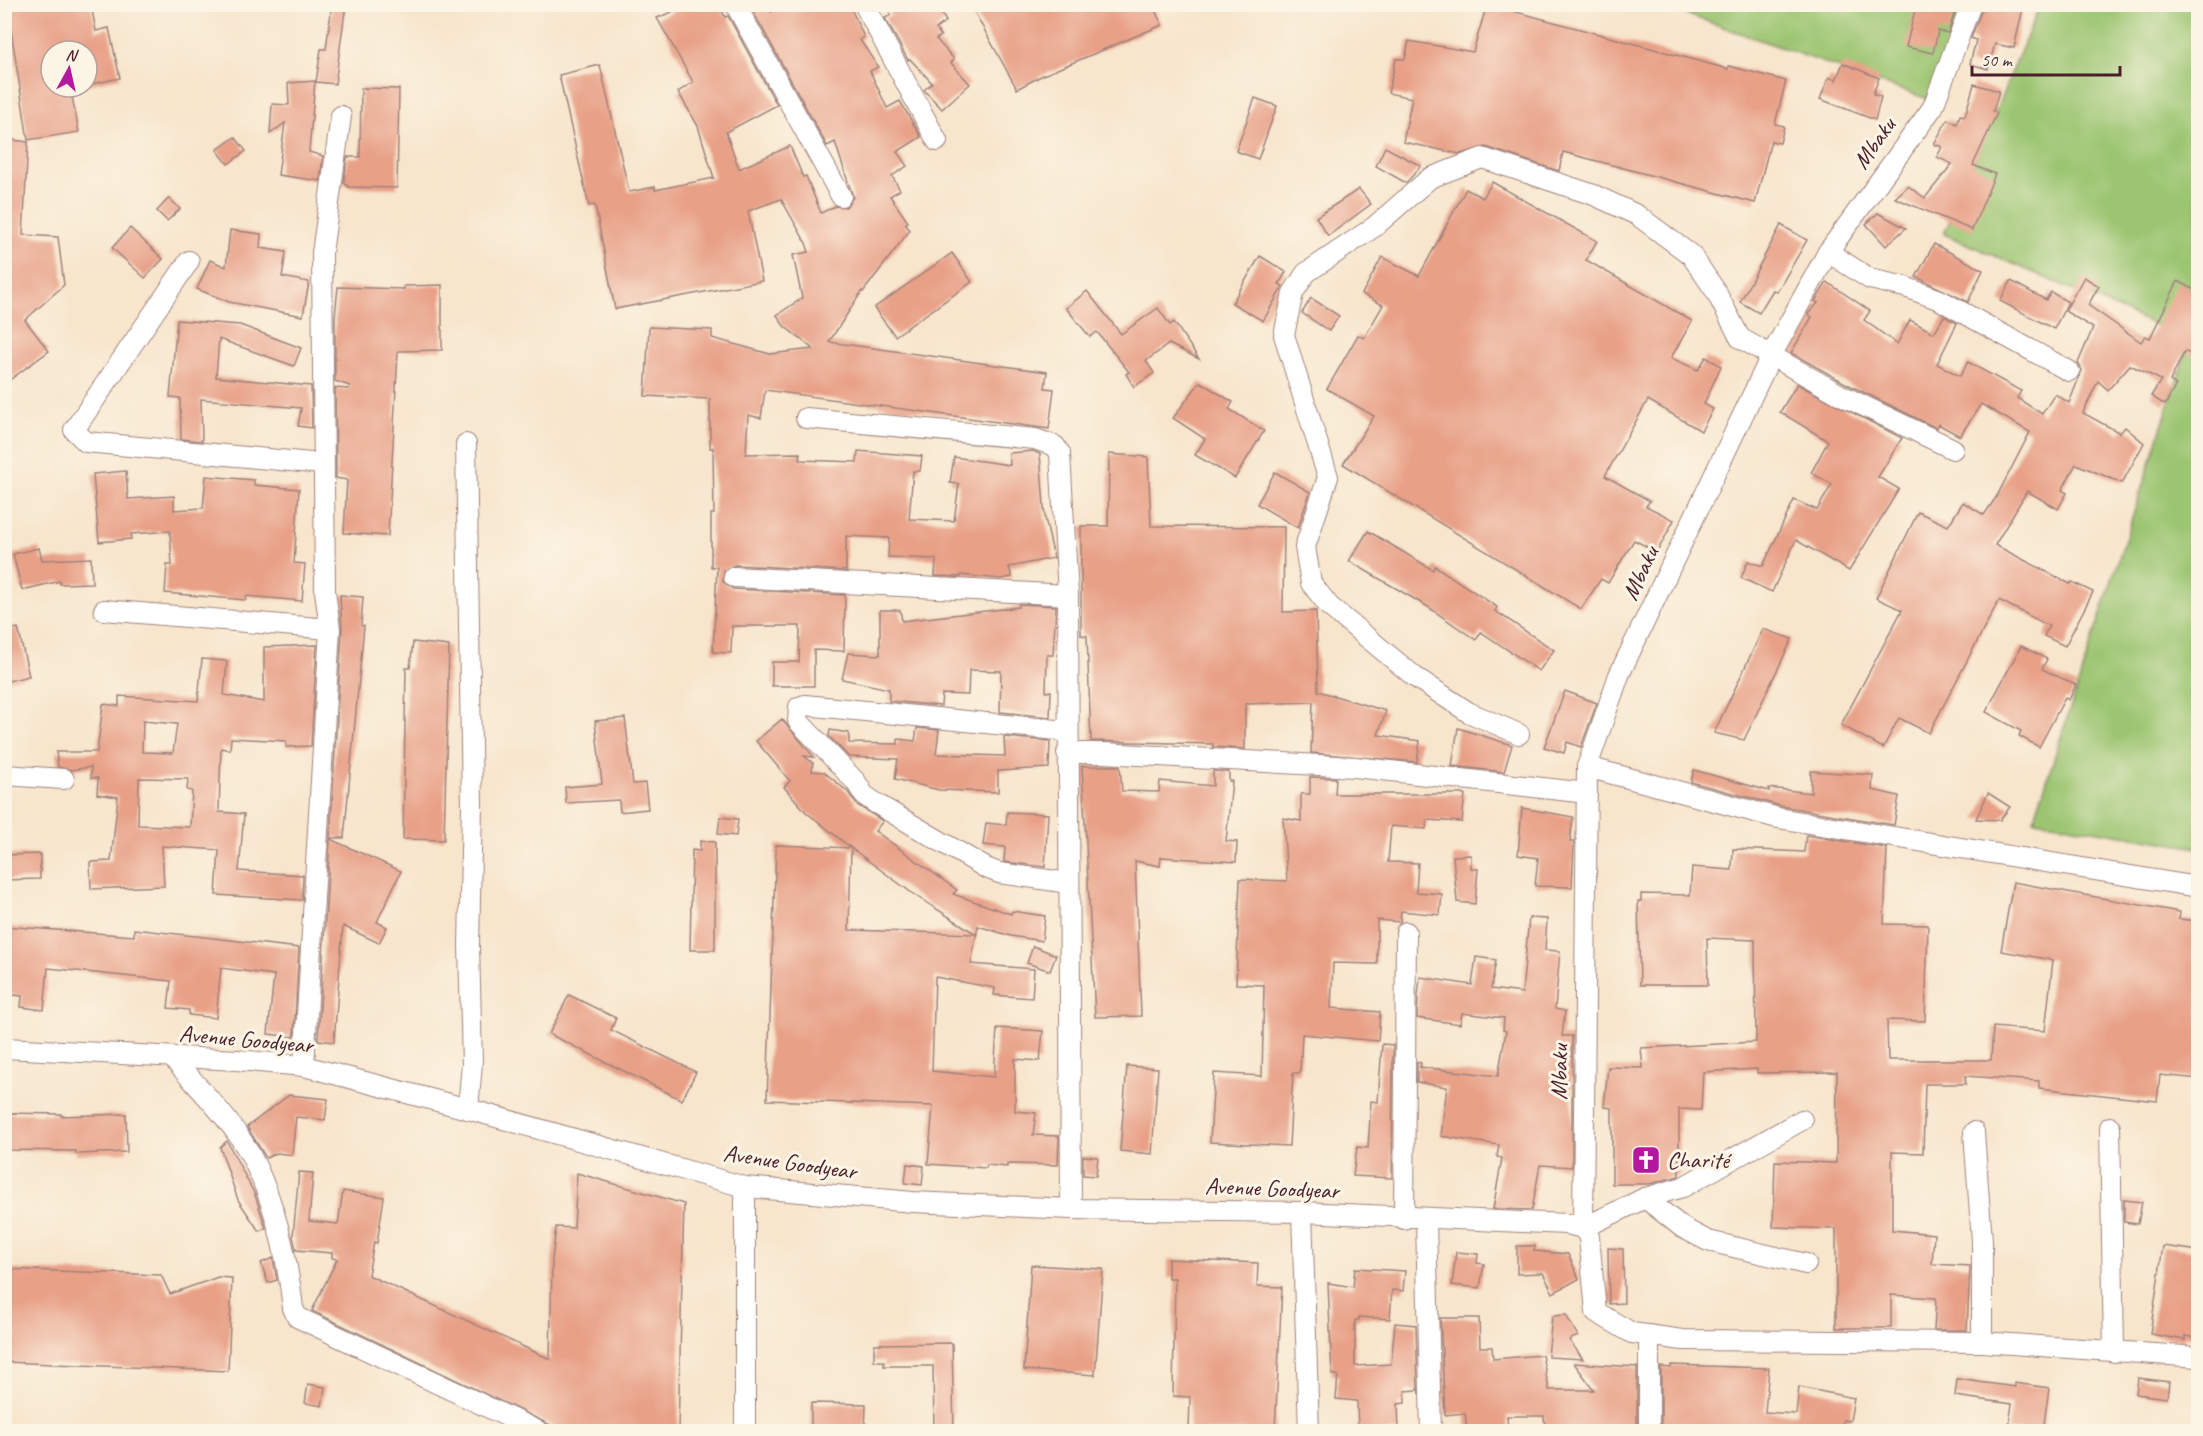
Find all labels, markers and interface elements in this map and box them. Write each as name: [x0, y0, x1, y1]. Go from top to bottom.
north arrow: [39, 39, 99, 99]
scale bar: [1972, 39, 2120, 77]
text: N: [65, 45, 80, 66]
text: 50 m: [1981, 49, 2014, 71]
street label: Mbaku: [1846, 110, 1904, 174]
street label: Mbaku: [1615, 539, 1666, 605]
street label: Avenue Goodyear: [178, 1018, 316, 1060]
street label: Mbaku: [1544, 1042, 1575, 1100]
street label: Avenue Goodyear: [721, 1138, 861, 1187]
church icon: Charité: [1630, 1144, 1662, 1176]
place label: Charité: [1667, 1145, 1733, 1175]
street label: Avenue Goodyear: [1204, 1171, 1342, 1205]

